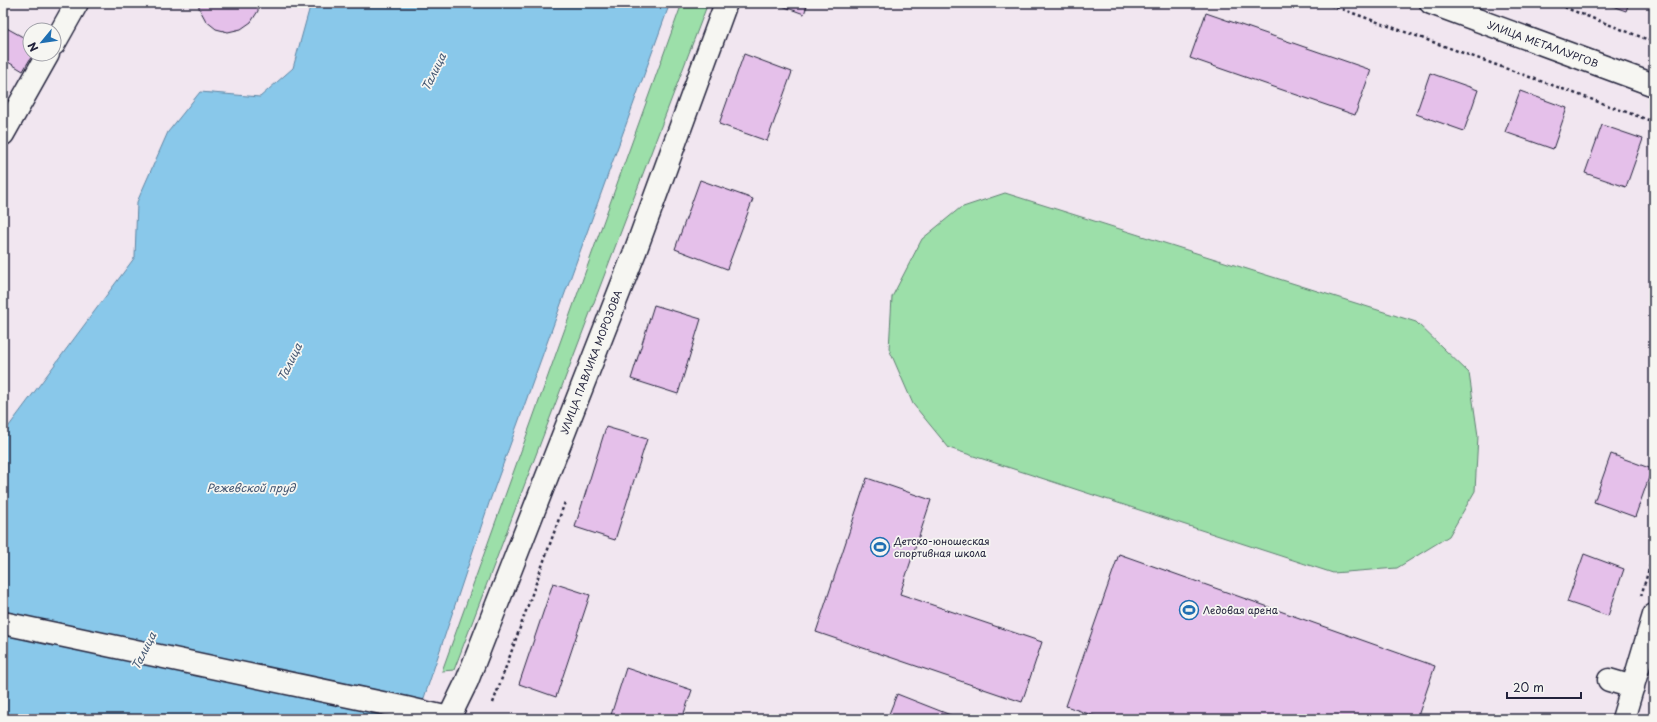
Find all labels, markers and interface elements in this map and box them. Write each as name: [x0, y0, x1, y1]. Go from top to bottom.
street label: УЛИЦА МЕТАЛЛУРГОВ: [1486, 17, 1601, 71]
north arrow: [22, 22, 62, 62]
text: N: [23, 39, 42, 55]
water label: Талица: [417, 49, 450, 94]
street label: УЛИЦА ПАВЛИКА МОРОЗОВА: [556, 288, 625, 436]
water label: Талица: [273, 339, 306, 384]
water label: Режевской пруд: [207, 479, 297, 496]
place label: Детско-юношеская спортивная школа: [893, 533, 990, 560]
sports icon: Детско-юношеская спортивная школа: [869, 536, 891, 558]
sports icon: Ледовая арена: [1178, 599, 1200, 621]
place label: Ледовая арена: [1203, 602, 1279, 617]
water label: Талица: [127, 628, 161, 673]
scale bar: [1507, 674, 1581, 700]
text: 20 m: [1513, 678, 1544, 696]

